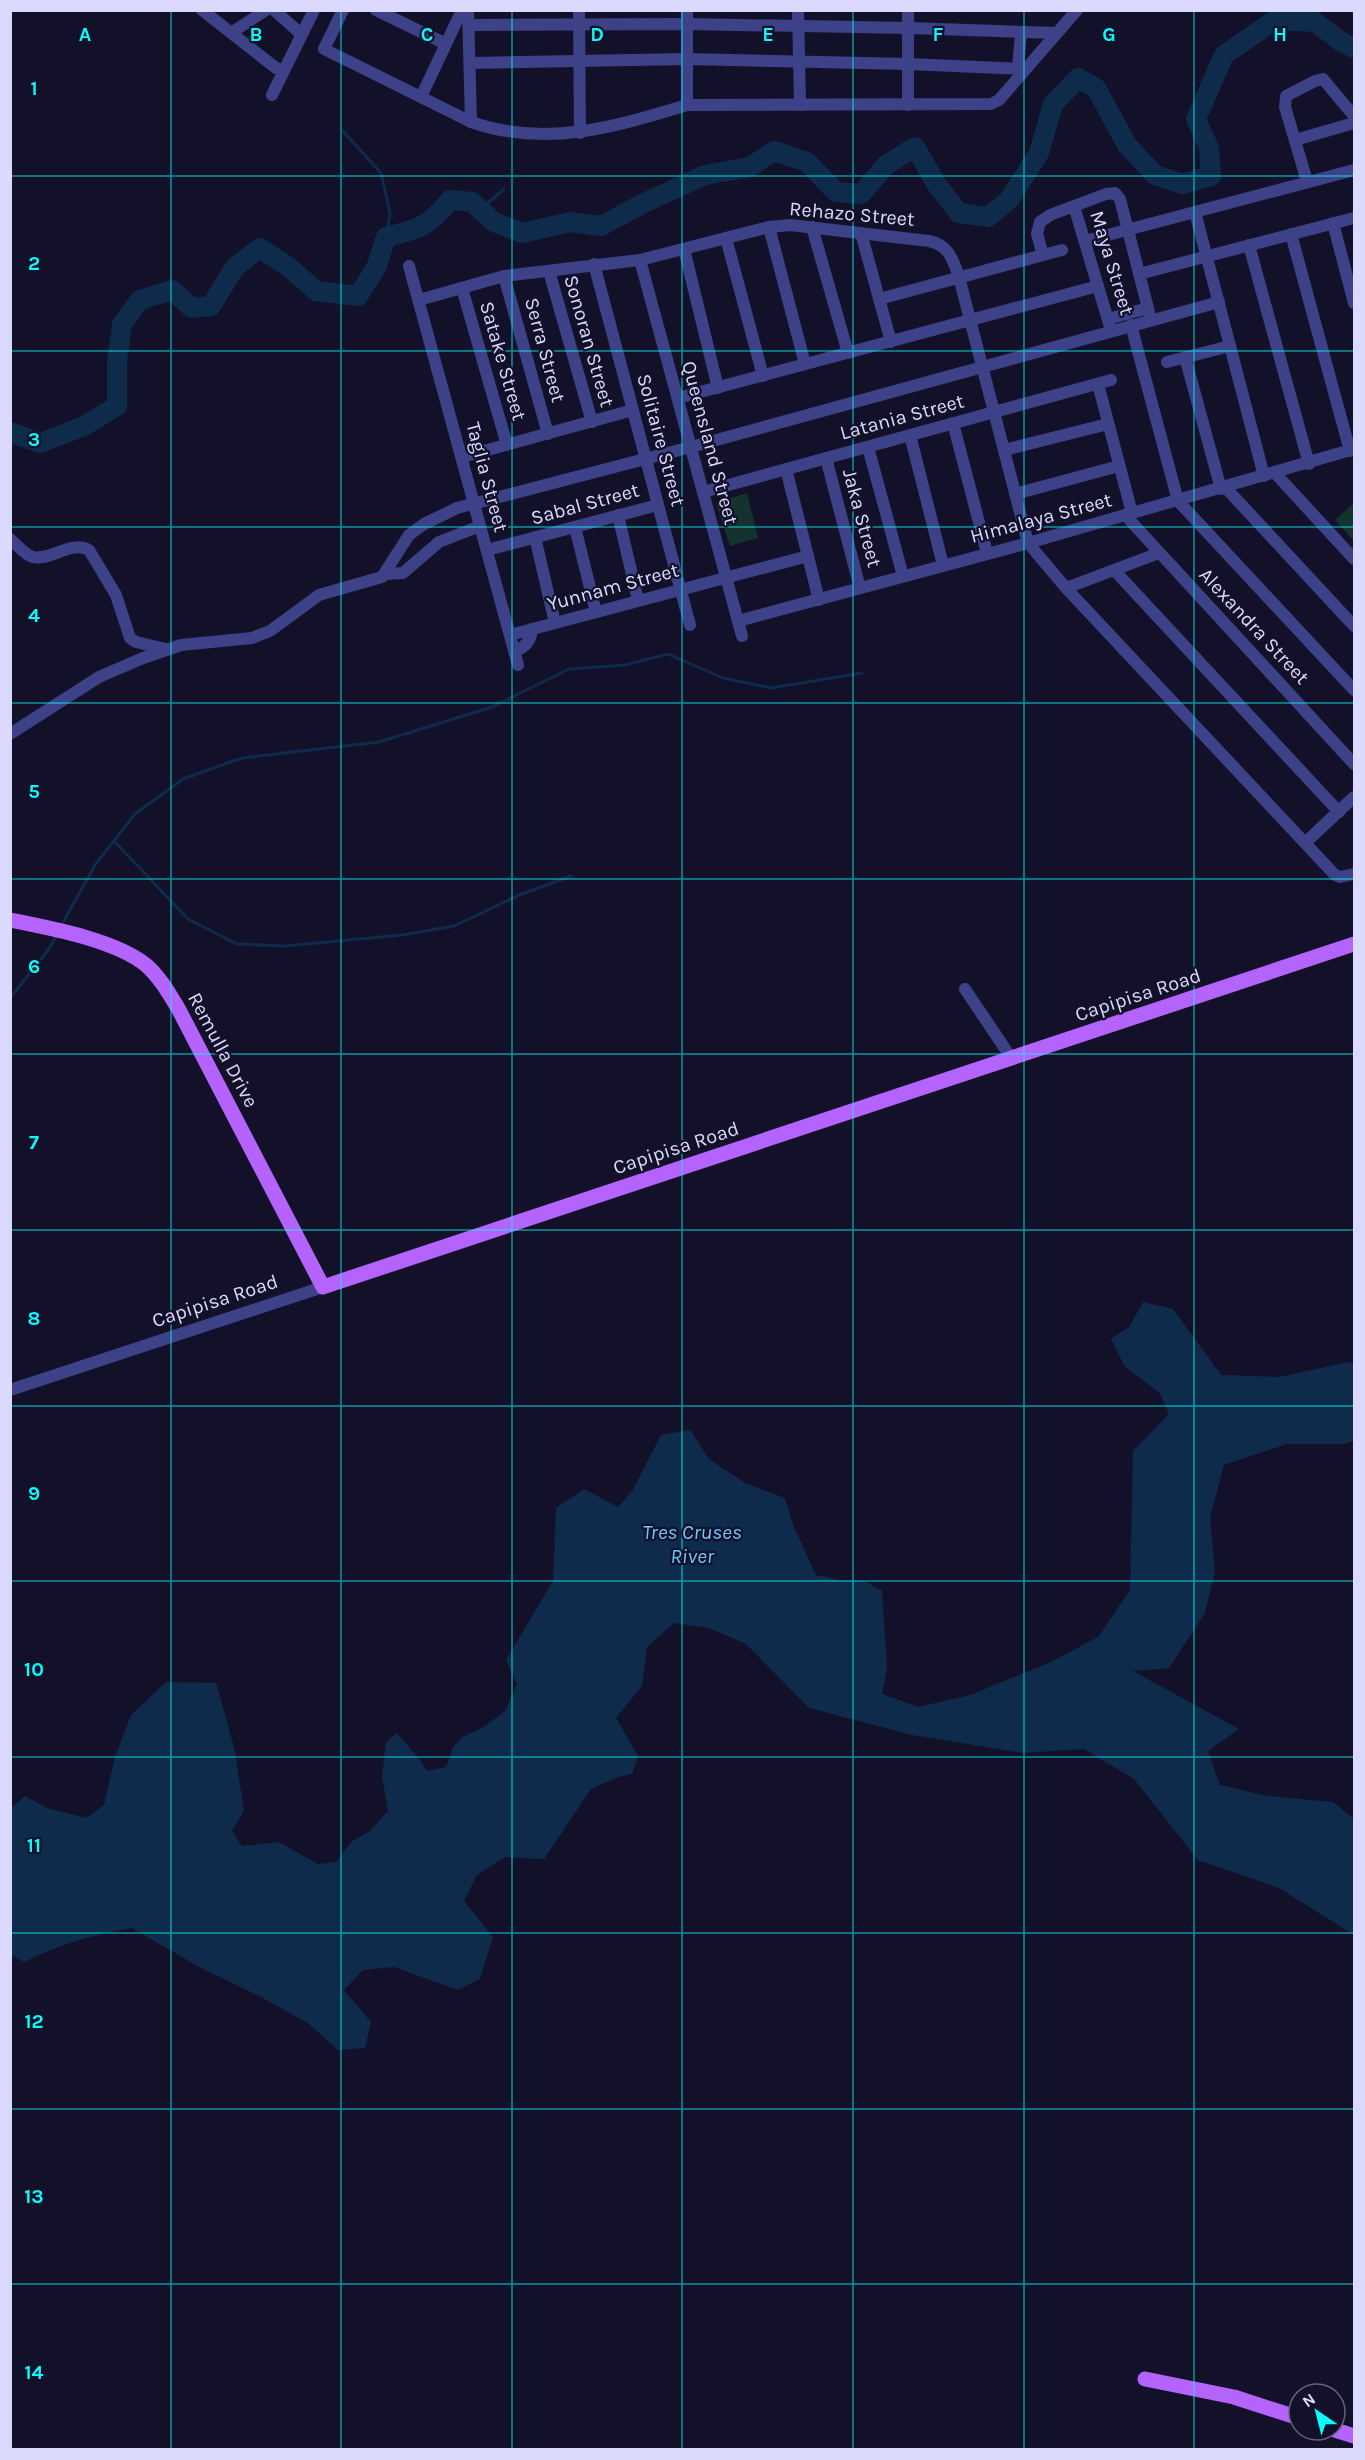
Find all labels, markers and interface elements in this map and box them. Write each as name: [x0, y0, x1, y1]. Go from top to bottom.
text: A: [79, 23, 92, 46]
text: B: [250, 23, 262, 46]
text: C: [421, 23, 433, 46]
text: D: [590, 23, 604, 46]
text: E: [762, 23, 774, 46]
text: F: [933, 23, 944, 46]
text: G: [1102, 23, 1116, 46]
text: H: [1273, 23, 1287, 46]
text: 1: [30, 77, 38, 100]
street label: Rehazo Street: [788, 197, 916, 231]
street label: Maya Street: [1085, 208, 1139, 318]
text: 2: [28, 252, 40, 275]
street label: Sonoran Street: [559, 272, 619, 410]
street label: Serra Street: [520, 295, 570, 405]
street label: Satake Street: [475, 299, 531, 424]
street label: Queensland Street: [677, 359, 743, 528]
street label: Solitaire Street: [632, 371, 690, 509]
street label: Latania Street: [837, 389, 967, 445]
street label: Taglia Street: [461, 420, 513, 535]
text: 3: [28, 428, 40, 451]
street label: Jaka Street: [838, 466, 886, 570]
street label: Sabal Street: [528, 478, 642, 530]
street label: Himalaya Street: [968, 488, 1115, 548]
street label: Yunnam Street: [545, 558, 682, 616]
street label: Alexandra Street: [1194, 563, 1314, 689]
text: 4: [28, 604, 40, 627]
text: 5: [28, 780, 40, 803]
text: 6: [28, 955, 40, 978]
street label: Capipisa Road: [1072, 964, 1204, 1026]
street label: Remulla Drive: [183, 989, 263, 1111]
street label: Capipisa Road: [610, 1117, 742, 1179]
text: 7: [29, 1131, 39, 1154]
street label: Capipisa Road: [149, 1270, 281, 1332]
text: 8: [28, 1307, 40, 1330]
text: 9: [28, 1482, 40, 1505]
water label: Tres Cruses River: [642, 1520, 742, 1568]
text: 10: [24, 1658, 44, 1681]
text: 11: [27, 1834, 41, 1857]
text: 12: [24, 2010, 44, 2033]
text: 13: [24, 2185, 44, 2208]
text: 14: [24, 2361, 44, 2384]
north arrow: [1287, 2382, 1347, 2442]
text: N: [1299, 2389, 1319, 2411]

